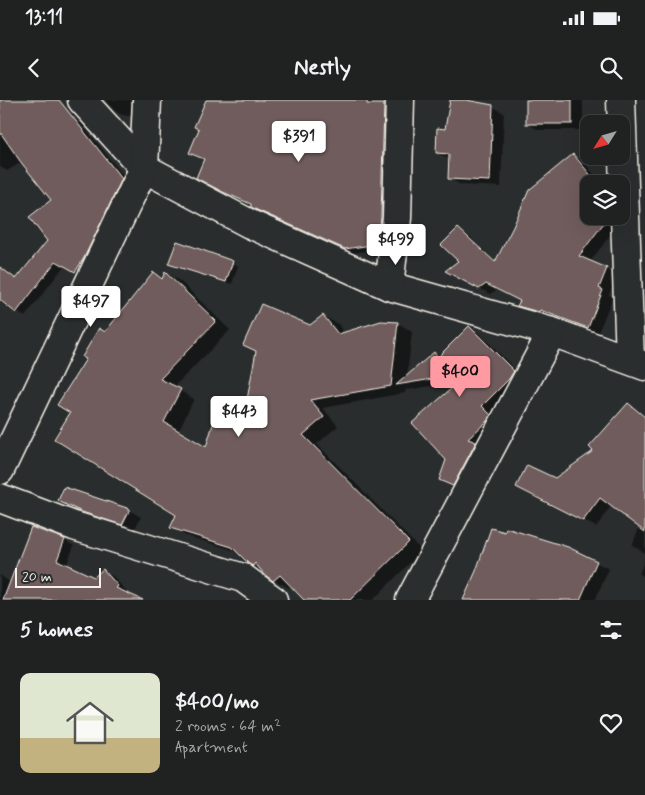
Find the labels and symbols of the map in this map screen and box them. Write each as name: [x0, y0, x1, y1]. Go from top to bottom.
north arrow: [580, 115, 630, 165]
pin: $391: [269, 120, 329, 163]
pin: $499: [366, 224, 426, 266]
pin: $497: [61, 286, 121, 328]
pin: $400: [430, 356, 490, 398]
pin: $443: [209, 396, 269, 438]
scale bar: [15, 565, 101, 588]

